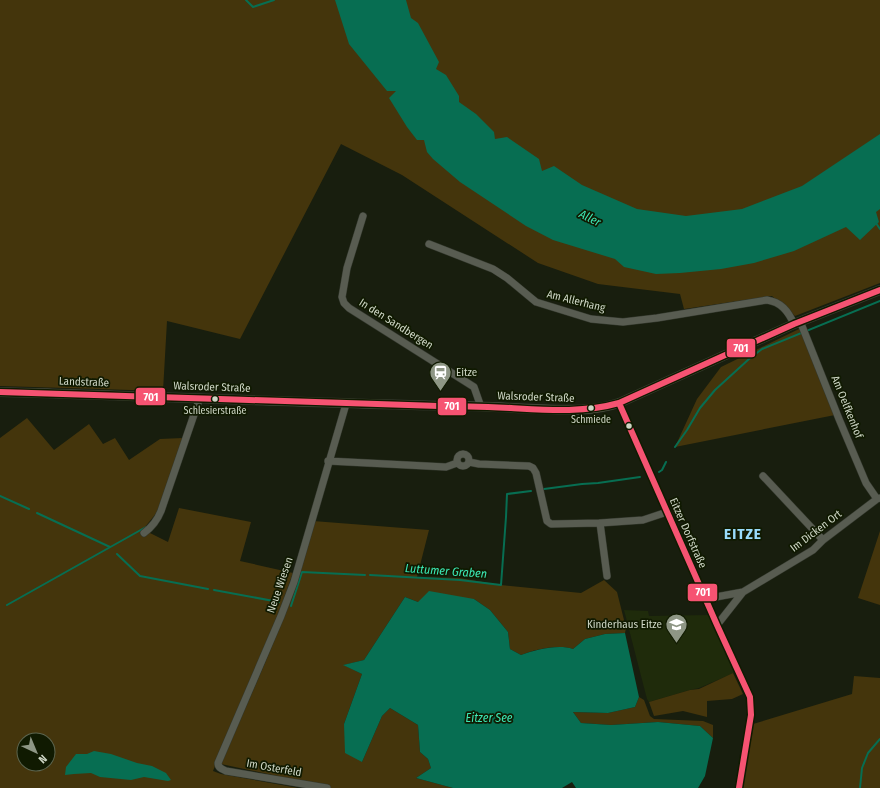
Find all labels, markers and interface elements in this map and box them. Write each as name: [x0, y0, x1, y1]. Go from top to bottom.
water label: Aller: [576, 206, 604, 230]
street label: Am Allerhang: [545, 287, 607, 315]
street label: In den Sandbergen: [357, 296, 435, 352]
line badge: 701: [726, 338, 756, 358]
text: 701: [733, 342, 749, 355]
station icon: Eitze: [428, 359, 454, 392]
place label: Eitze: [456, 366, 477, 379]
street label: Am Oelfkenhof: [828, 374, 866, 441]
street label: Landstraße: [59, 375, 109, 389]
street label: Walsroder Straße: [173, 379, 251, 395]
line badge: 701: [135, 387, 166, 406]
street label: Walsroder Straße: [497, 389, 575, 405]
text: 701: [143, 391, 159, 404]
marker: Schlesierstraße: [210, 394, 220, 404]
line badge: 701: [437, 397, 467, 416]
text: 701: [444, 400, 460, 413]
marker: Schmiede: [586, 403, 596, 413]
place label: Schlesierstraße: [183, 405, 247, 417]
place label: Schmiede: [571, 414, 611, 426]
unlabelled marker: [624, 421, 634, 431]
street label: Eitzer Dorfstraße: [667, 496, 709, 570]
street label: Im Dicken Ort: [788, 507, 845, 555]
district label: EITZE: [724, 525, 762, 543]
street label: Neue Wiesen: [264, 555, 296, 615]
water label: Luttumer Graben: [404, 561, 488, 581]
line badge: 701: [687, 583, 718, 602]
text: 701: [695, 586, 711, 599]
school or university icon: Kinderhaus Eitze: [664, 611, 690, 644]
place label: Kinderhaus Eitze: [587, 618, 662, 631]
water label: Eitzer See: [465, 711, 513, 725]
north arrow: [16, 732, 56, 772]
text: N: [36, 752, 49, 766]
street label: Im Osterfeld: [245, 757, 303, 779]

